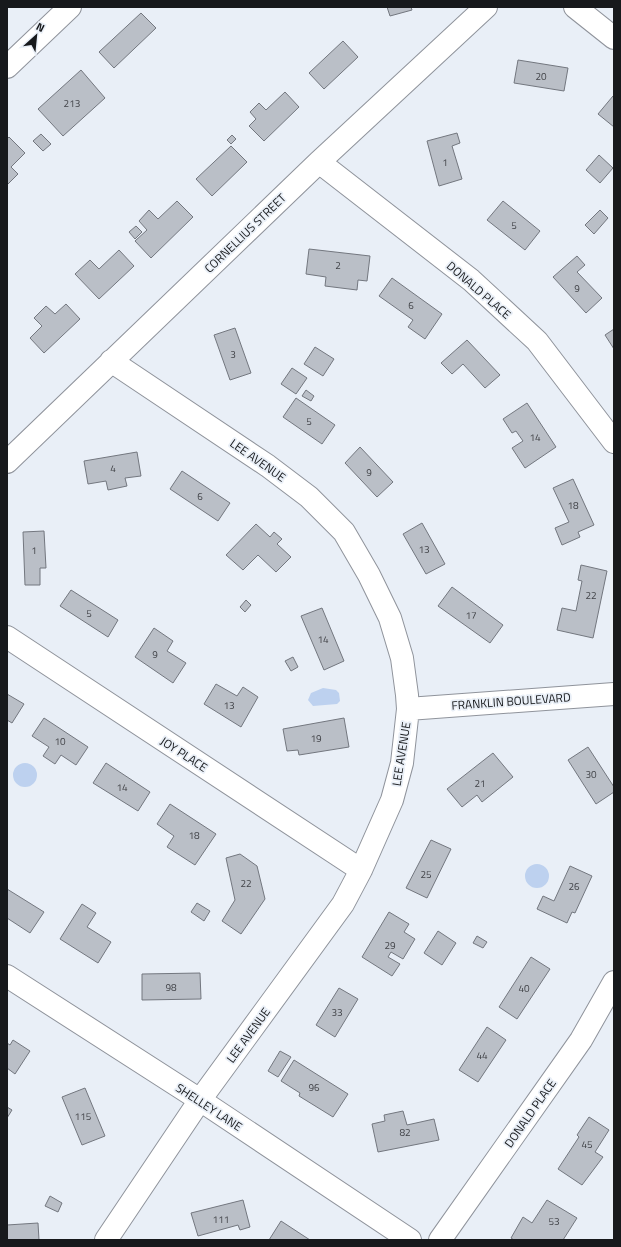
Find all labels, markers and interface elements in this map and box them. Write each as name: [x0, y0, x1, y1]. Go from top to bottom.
north arrow: [16, 16, 56, 56]
text: N: [34, 18, 48, 36]
house number: 20: [535, 69, 547, 84]
house number: 213: [64, 96, 80, 111]
house number: 1: [442, 155, 448, 170]
street label: CORNELLIUS STREET: [200, 188, 291, 277]
house number: 5: [511, 218, 517, 233]
street label: DONALD PLACE: [443, 257, 516, 324]
house number: 2: [335, 258, 341, 273]
house number: 9: [574, 281, 580, 296]
house number: 6: [408, 298, 414, 313]
house number: 3: [230, 347, 236, 362]
house number: 5: [306, 414, 312, 429]
house number: 14: [529, 430, 541, 445]
street label: LEE AVENUE: [226, 434, 290, 487]
house number: 4: [110, 461, 116, 476]
house number: 9: [366, 465, 372, 480]
house number: 6: [197, 489, 203, 504]
house number: 18: [567, 498, 579, 513]
house number: 13: [418, 542, 430, 557]
house number: 1: [31, 543, 37, 558]
house number: 22: [585, 588, 597, 603]
house number: 5: [86, 606, 92, 621]
house number: 17: [465, 608, 477, 623]
house number: 14: [317, 632, 329, 647]
house number: 9: [152, 647, 158, 662]
street label: FRANKLIN BOULEVARD: [451, 687, 572, 715]
house number: 13: [223, 698, 235, 713]
street label: LEE AVENUE: [387, 720, 415, 787]
house number: 19: [310, 731, 322, 746]
street label: JOY PLACE: [157, 732, 212, 777]
house number: 10: [54, 734, 66, 749]
house number: 30: [585, 767, 597, 782]
house number: 21: [474, 776, 486, 791]
house number: 14: [116, 780, 128, 795]
house number: 18: [188, 828, 200, 843]
house number: 25: [420, 867, 432, 882]
house number: 22: [240, 876, 252, 891]
house number: 26: [568, 879, 580, 894]
house number: 29: [384, 938, 396, 953]
house number: 98: [165, 980, 177, 995]
house number: 40: [518, 981, 530, 996]
street label: LEE AVENUE: [221, 1003, 275, 1067]
house number: 33: [331, 1005, 343, 1020]
house number: 44: [476, 1048, 488, 1063]
street label: DONALD PLACE: [499, 1074, 561, 1151]
street label: SHELLEY LANE: [172, 1078, 246, 1136]
house number: 96: [308, 1080, 320, 1095]
house number: 115: [75, 1109, 92, 1124]
house number: 82: [399, 1125, 411, 1140]
house number: 45: [581, 1137, 593, 1152]
house number: 111: [213, 1212, 229, 1227]
house number: 53: [548, 1214, 560, 1229]

